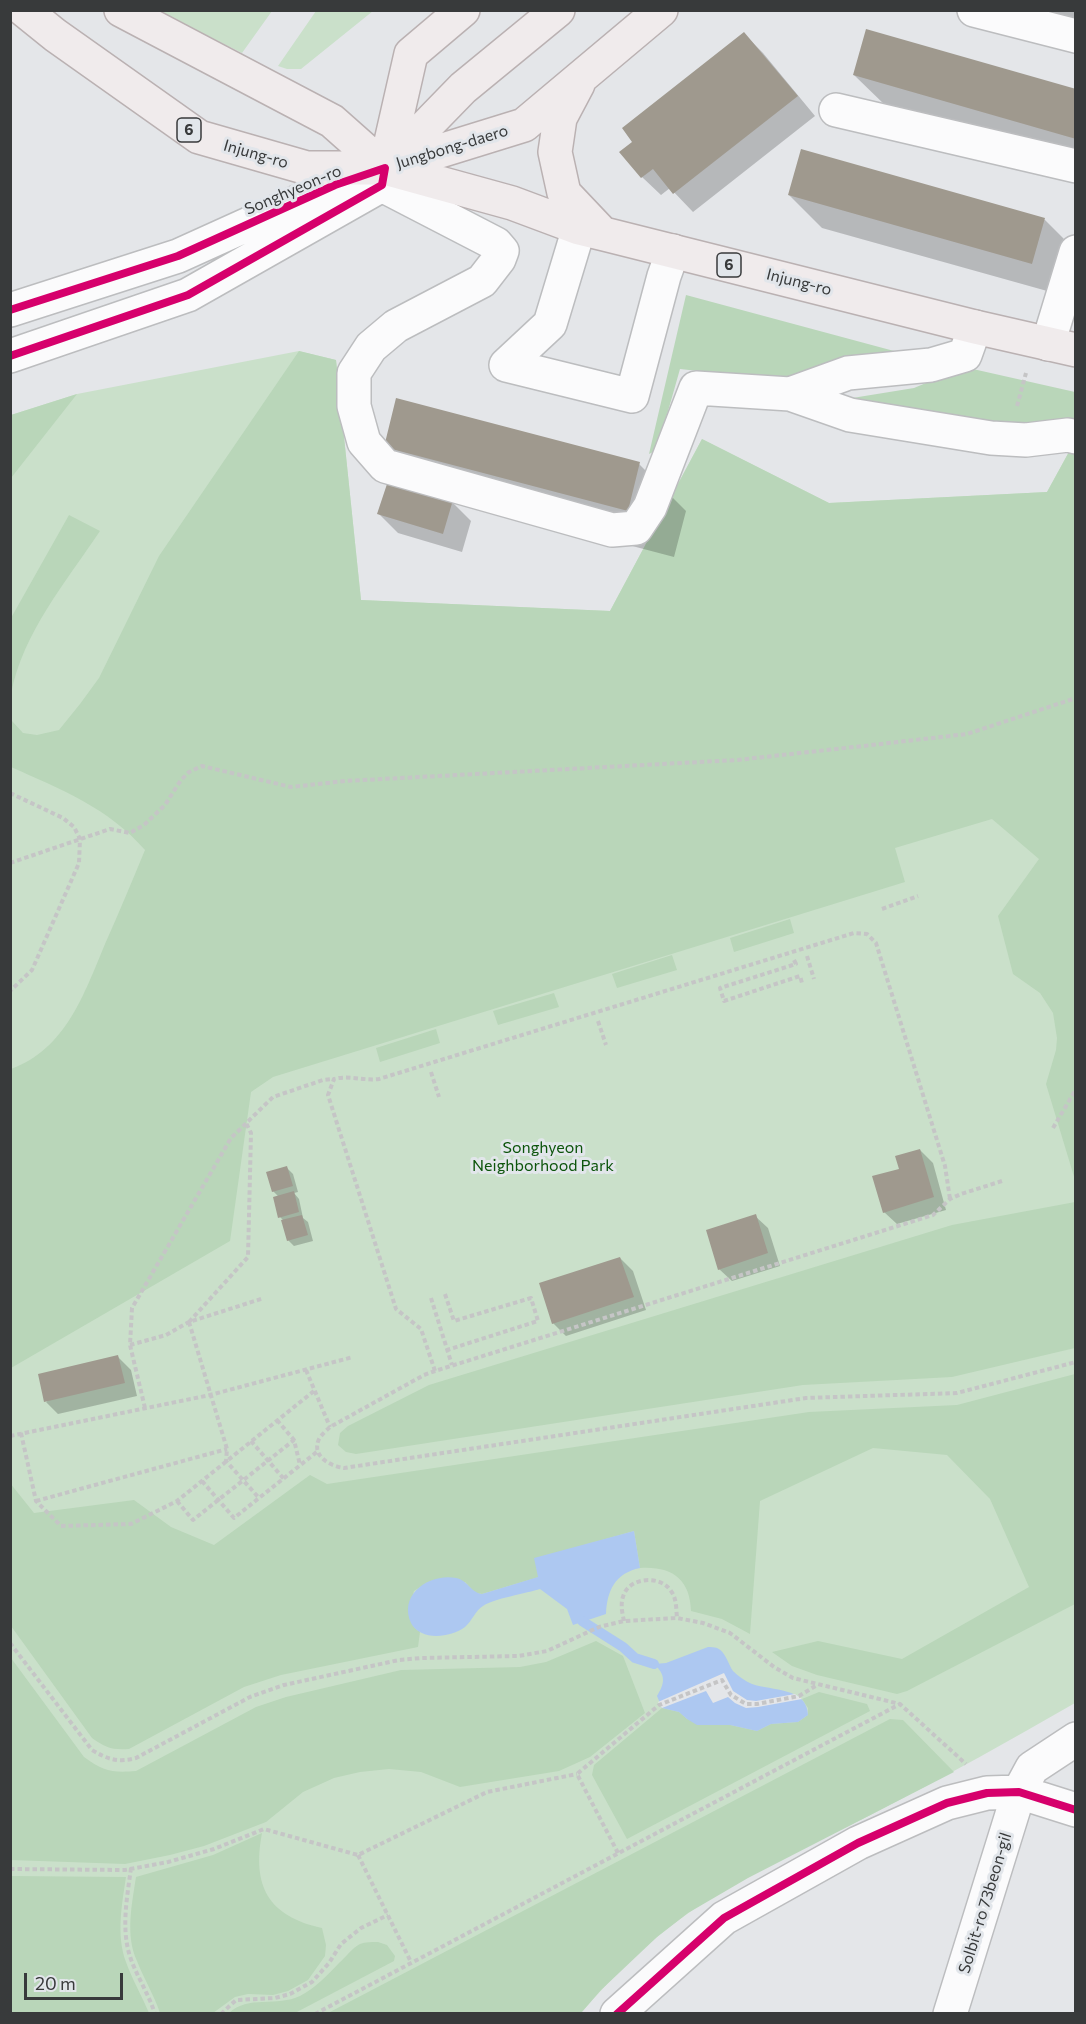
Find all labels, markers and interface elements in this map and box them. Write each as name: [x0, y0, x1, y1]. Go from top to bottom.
road number: 6: [177, 118, 201, 142]
street label: Jungbong-daero: [394, 121, 510, 173]
street label: Injung-ro: [221, 136, 291, 172]
street label: Songhyeon-ro: [242, 161, 344, 219]
road number: 6: [717, 253, 741, 277]
street label: Injung-ro: [764, 265, 834, 299]
park label: Songhyeon Neighborhood Park: [472, 1138, 614, 1176]
street label: Solbit-ro 73beon-gil: [954, 1830, 1016, 1976]
scale bar: [27, 1961, 126, 1999]
text: 20 m: [35, 1972, 76, 1994]

